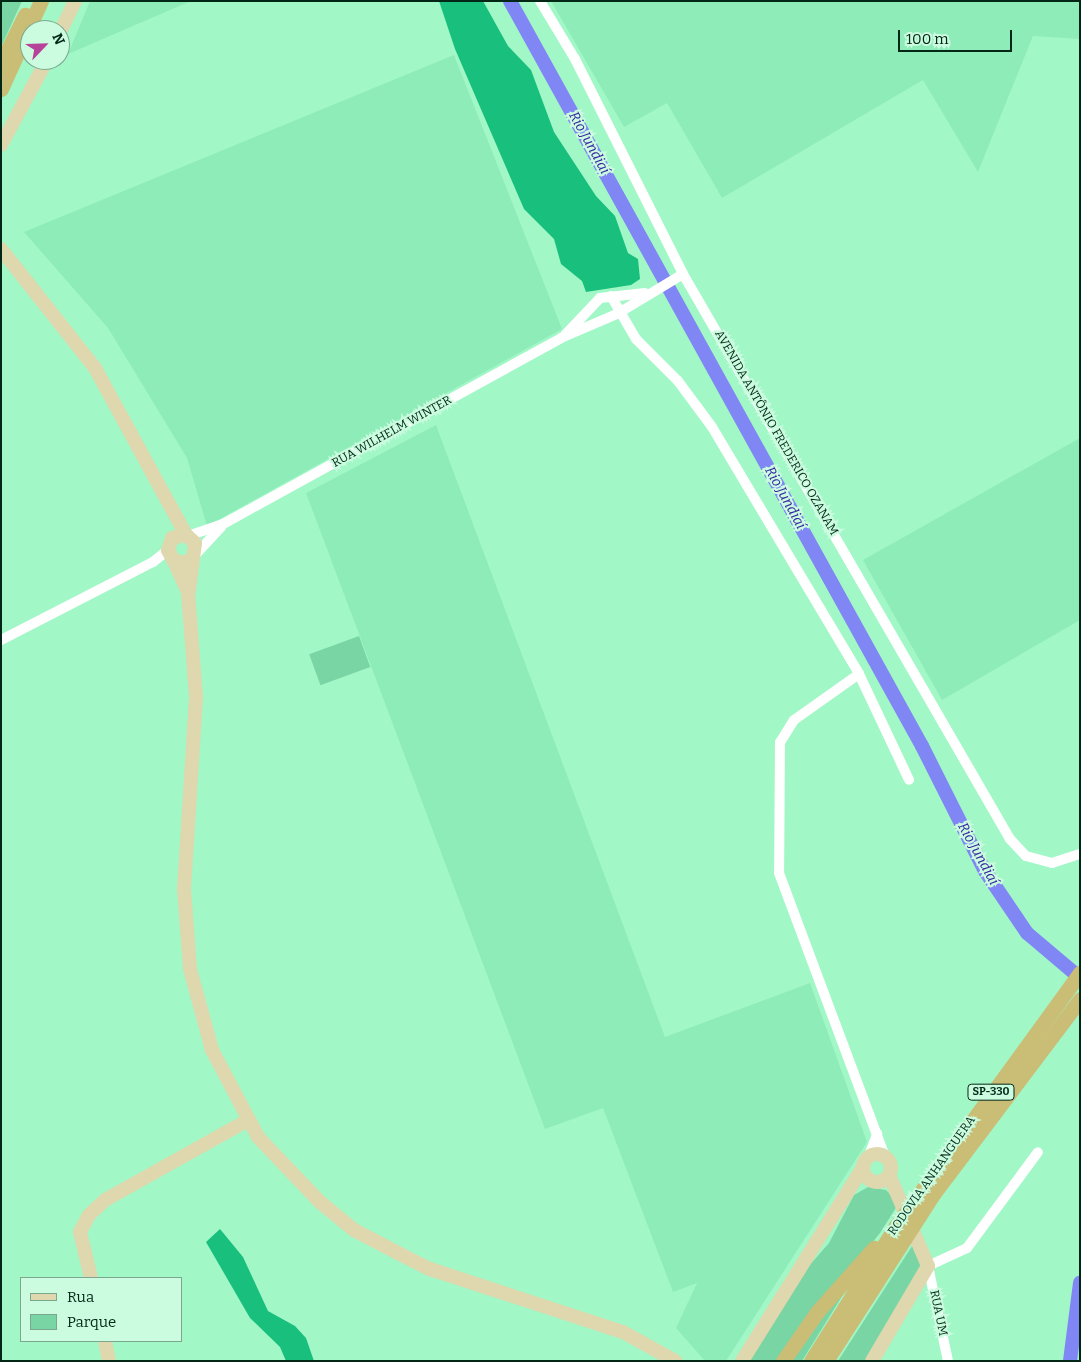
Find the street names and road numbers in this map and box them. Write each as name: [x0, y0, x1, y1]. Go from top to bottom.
street label: AVENIDA ANTÔNIO FREDERICO OZANAM: [711, 328, 841, 538]
street label: RUA WILHELM WINTER: [330, 393, 454, 471]
road number: SP-330: [967, 1084, 1015, 1100]
street label: RODOVIA ANHANGUERA: [885, 1114, 979, 1238]
street label: RUA UM: [926, 1289, 950, 1337]

